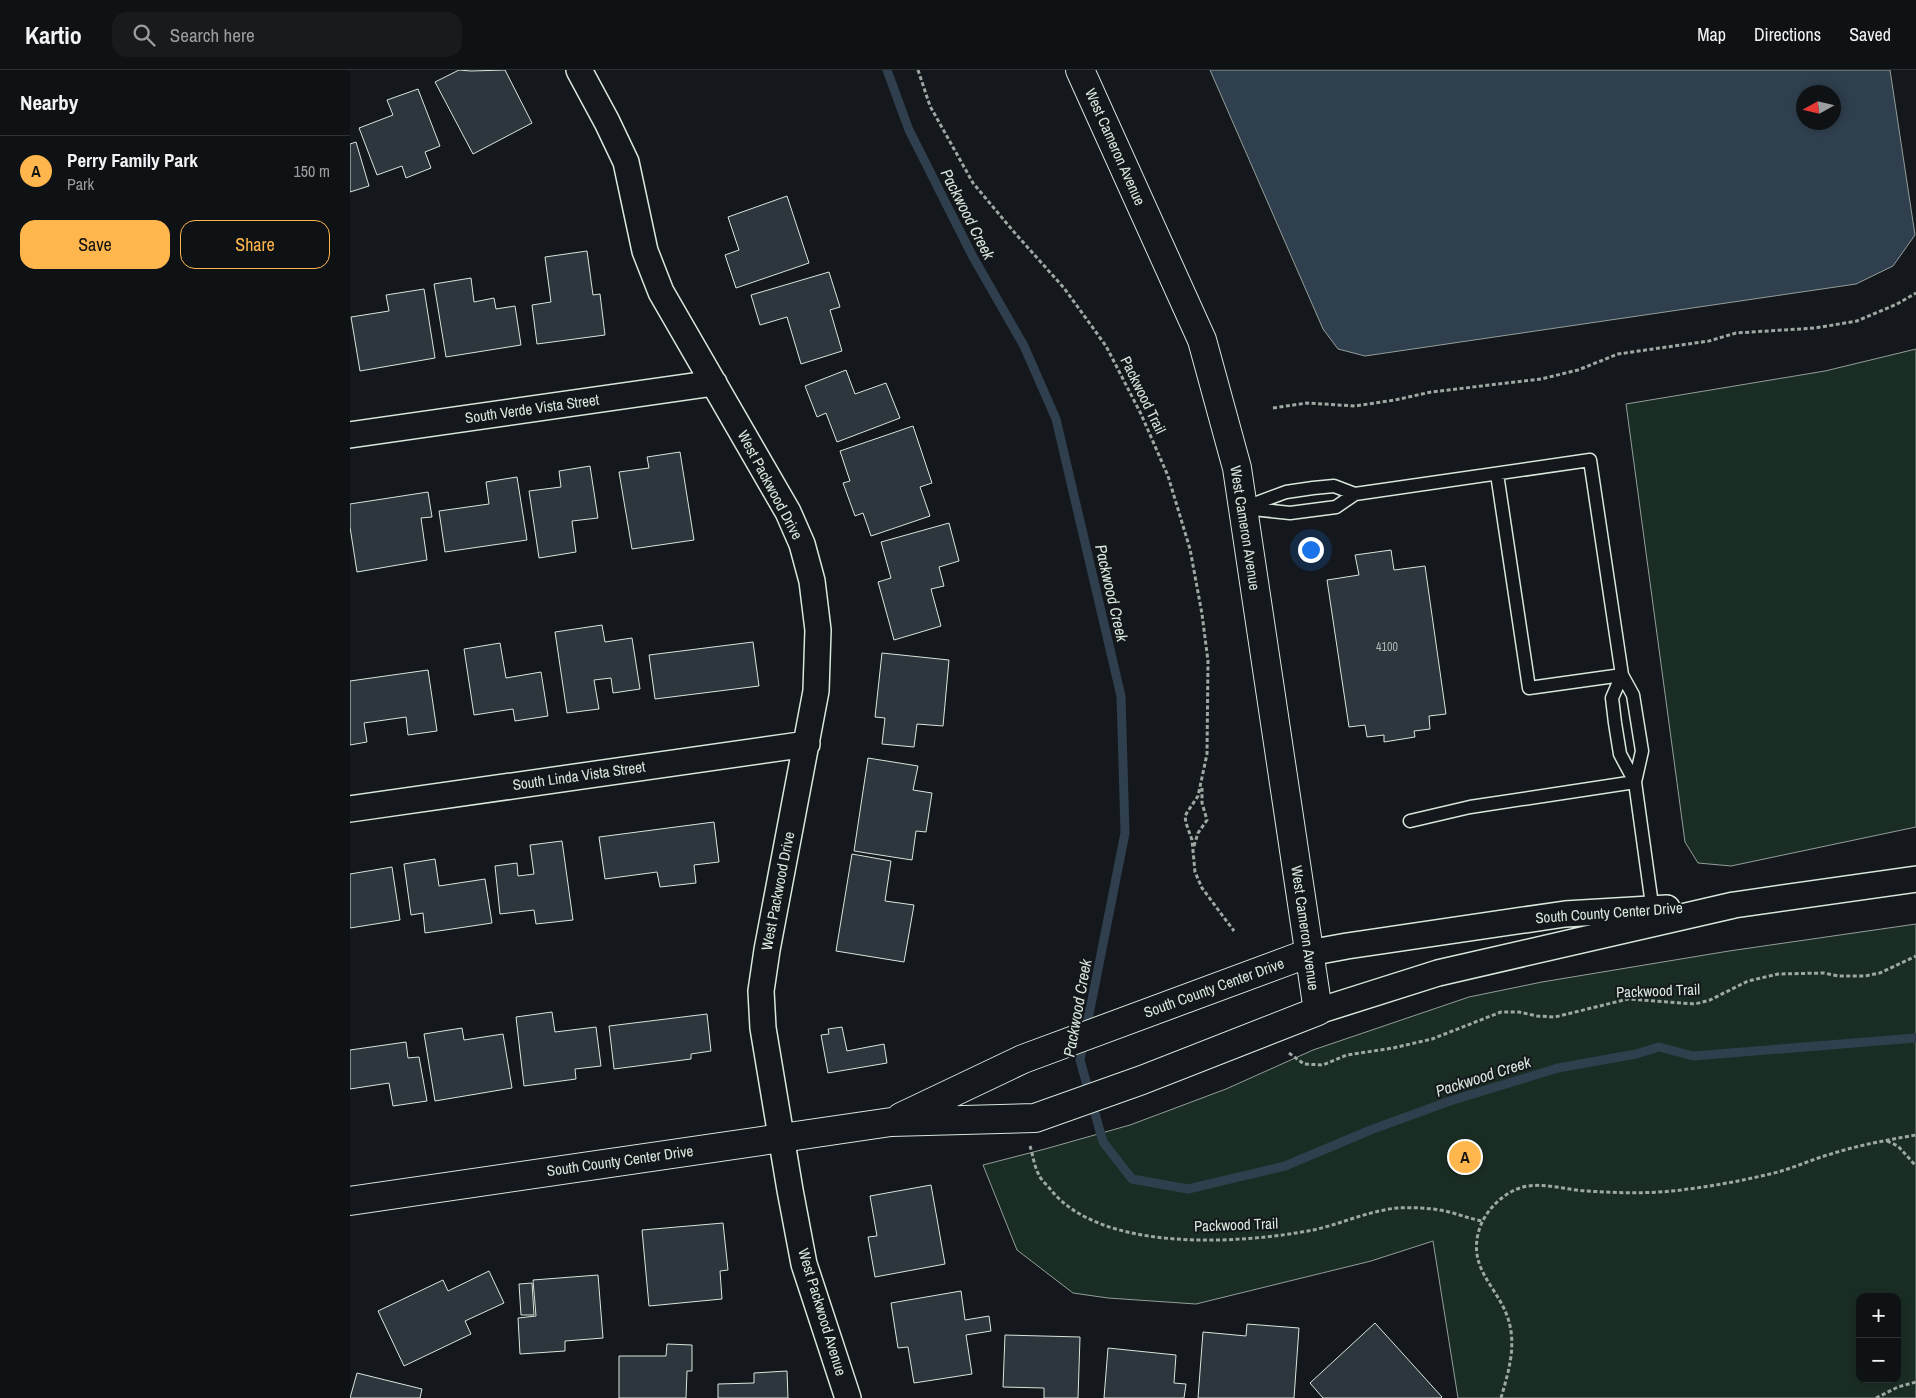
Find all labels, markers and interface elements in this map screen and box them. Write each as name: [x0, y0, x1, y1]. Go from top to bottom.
search box: [112, 12, 462, 57]
text: Kartio: [25, 19, 82, 51]
icon: search: [130, 21, 158, 49]
text: Search here: [170, 22, 255, 48]
text: Map: [1697, 22, 1726, 47]
text: Directions: [1754, 22, 1821, 47]
text: Saved: [1849, 22, 1891, 47]
street label: West Cameron Avenue: [1080, 85, 1151, 209]
north arrow: [1796, 85, 1841, 130]
text: Nearby: [20, 88, 78, 117]
text: Perry Family Park: [67, 147, 198, 173]
text: A: [31, 160, 41, 182]
text: 150 m: [294, 160, 330, 182]
water label: Packwood Creek: [936, 165, 1001, 264]
text: Park: [67, 173, 94, 195]
button: Save: [20, 220, 170, 269]
button: Share: [180, 220, 330, 269]
street label: Packwood Trail: [1116, 352, 1171, 437]
street label: South Verde Vista Street: [464, 389, 601, 428]
street label: West Packwood Drive: [733, 427, 808, 543]
street label: West Cameron Avenue: [1225, 464, 1266, 592]
your location: [1298, 537, 1324, 563]
water label: Packwood Creek: [1090, 542, 1134, 644]
house number: 4100: [1376, 639, 1398, 655]
street label: South Linda Vista Street: [511, 756, 647, 795]
street label: West Packwood Drive: [756, 829, 799, 952]
street label: West Cameron Avenue: [1286, 864, 1325, 992]
street label: South County Center Drive: [1535, 897, 1684, 928]
street label: South County Center Drive: [1141, 952, 1287, 1023]
water label: Packwood Creek: [1058, 957, 1097, 1059]
street label: Packwood Trail: [1616, 979, 1700, 1002]
water label: Packwood Creek: [1432, 1050, 1534, 1102]
pin: A: [1449, 1138, 1481, 1176]
street label: South County Center Drive: [545, 1140, 695, 1181]
street label: Packwood Trail: [1194, 1213, 1278, 1236]
street label: West Packwood Avenue: [793, 1246, 852, 1378]
map controls: [1856, 1293, 1901, 1383]
button: +: [1856, 1293, 1901, 1338]
button: −: [1856, 1338, 1901, 1383]

